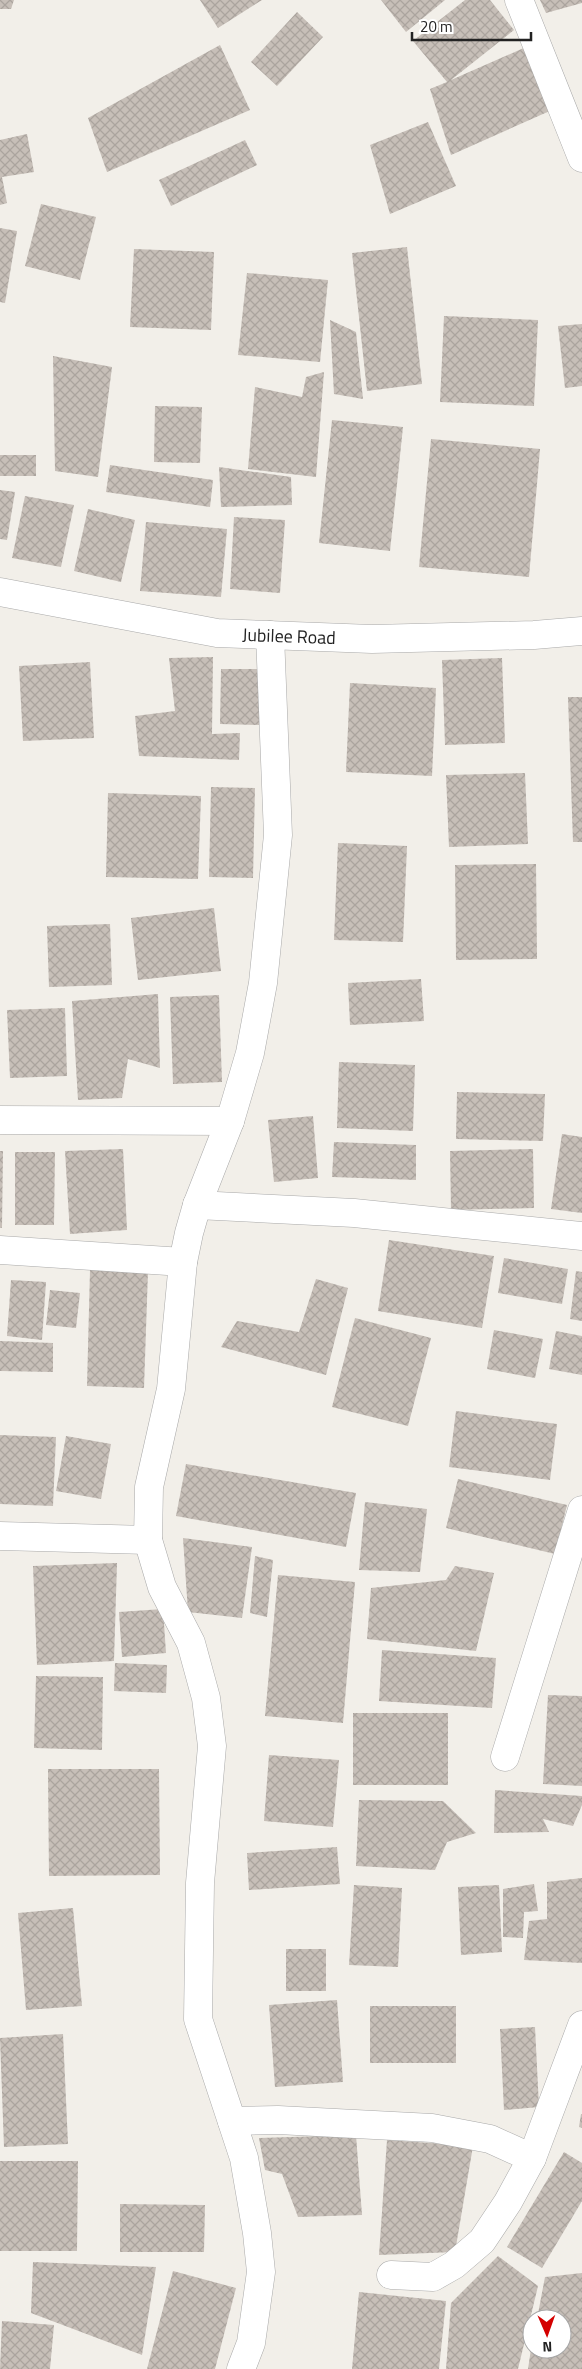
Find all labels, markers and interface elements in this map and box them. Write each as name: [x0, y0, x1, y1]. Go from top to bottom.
scale bar: [412, 10, 531, 42]
text: 20 m: [420, 15, 453, 38]
street label: Jubilee Road: [242, 621, 336, 651]
north arrow: [522, 2309, 572, 2359]
text: N: [542, 2337, 553, 2358]

